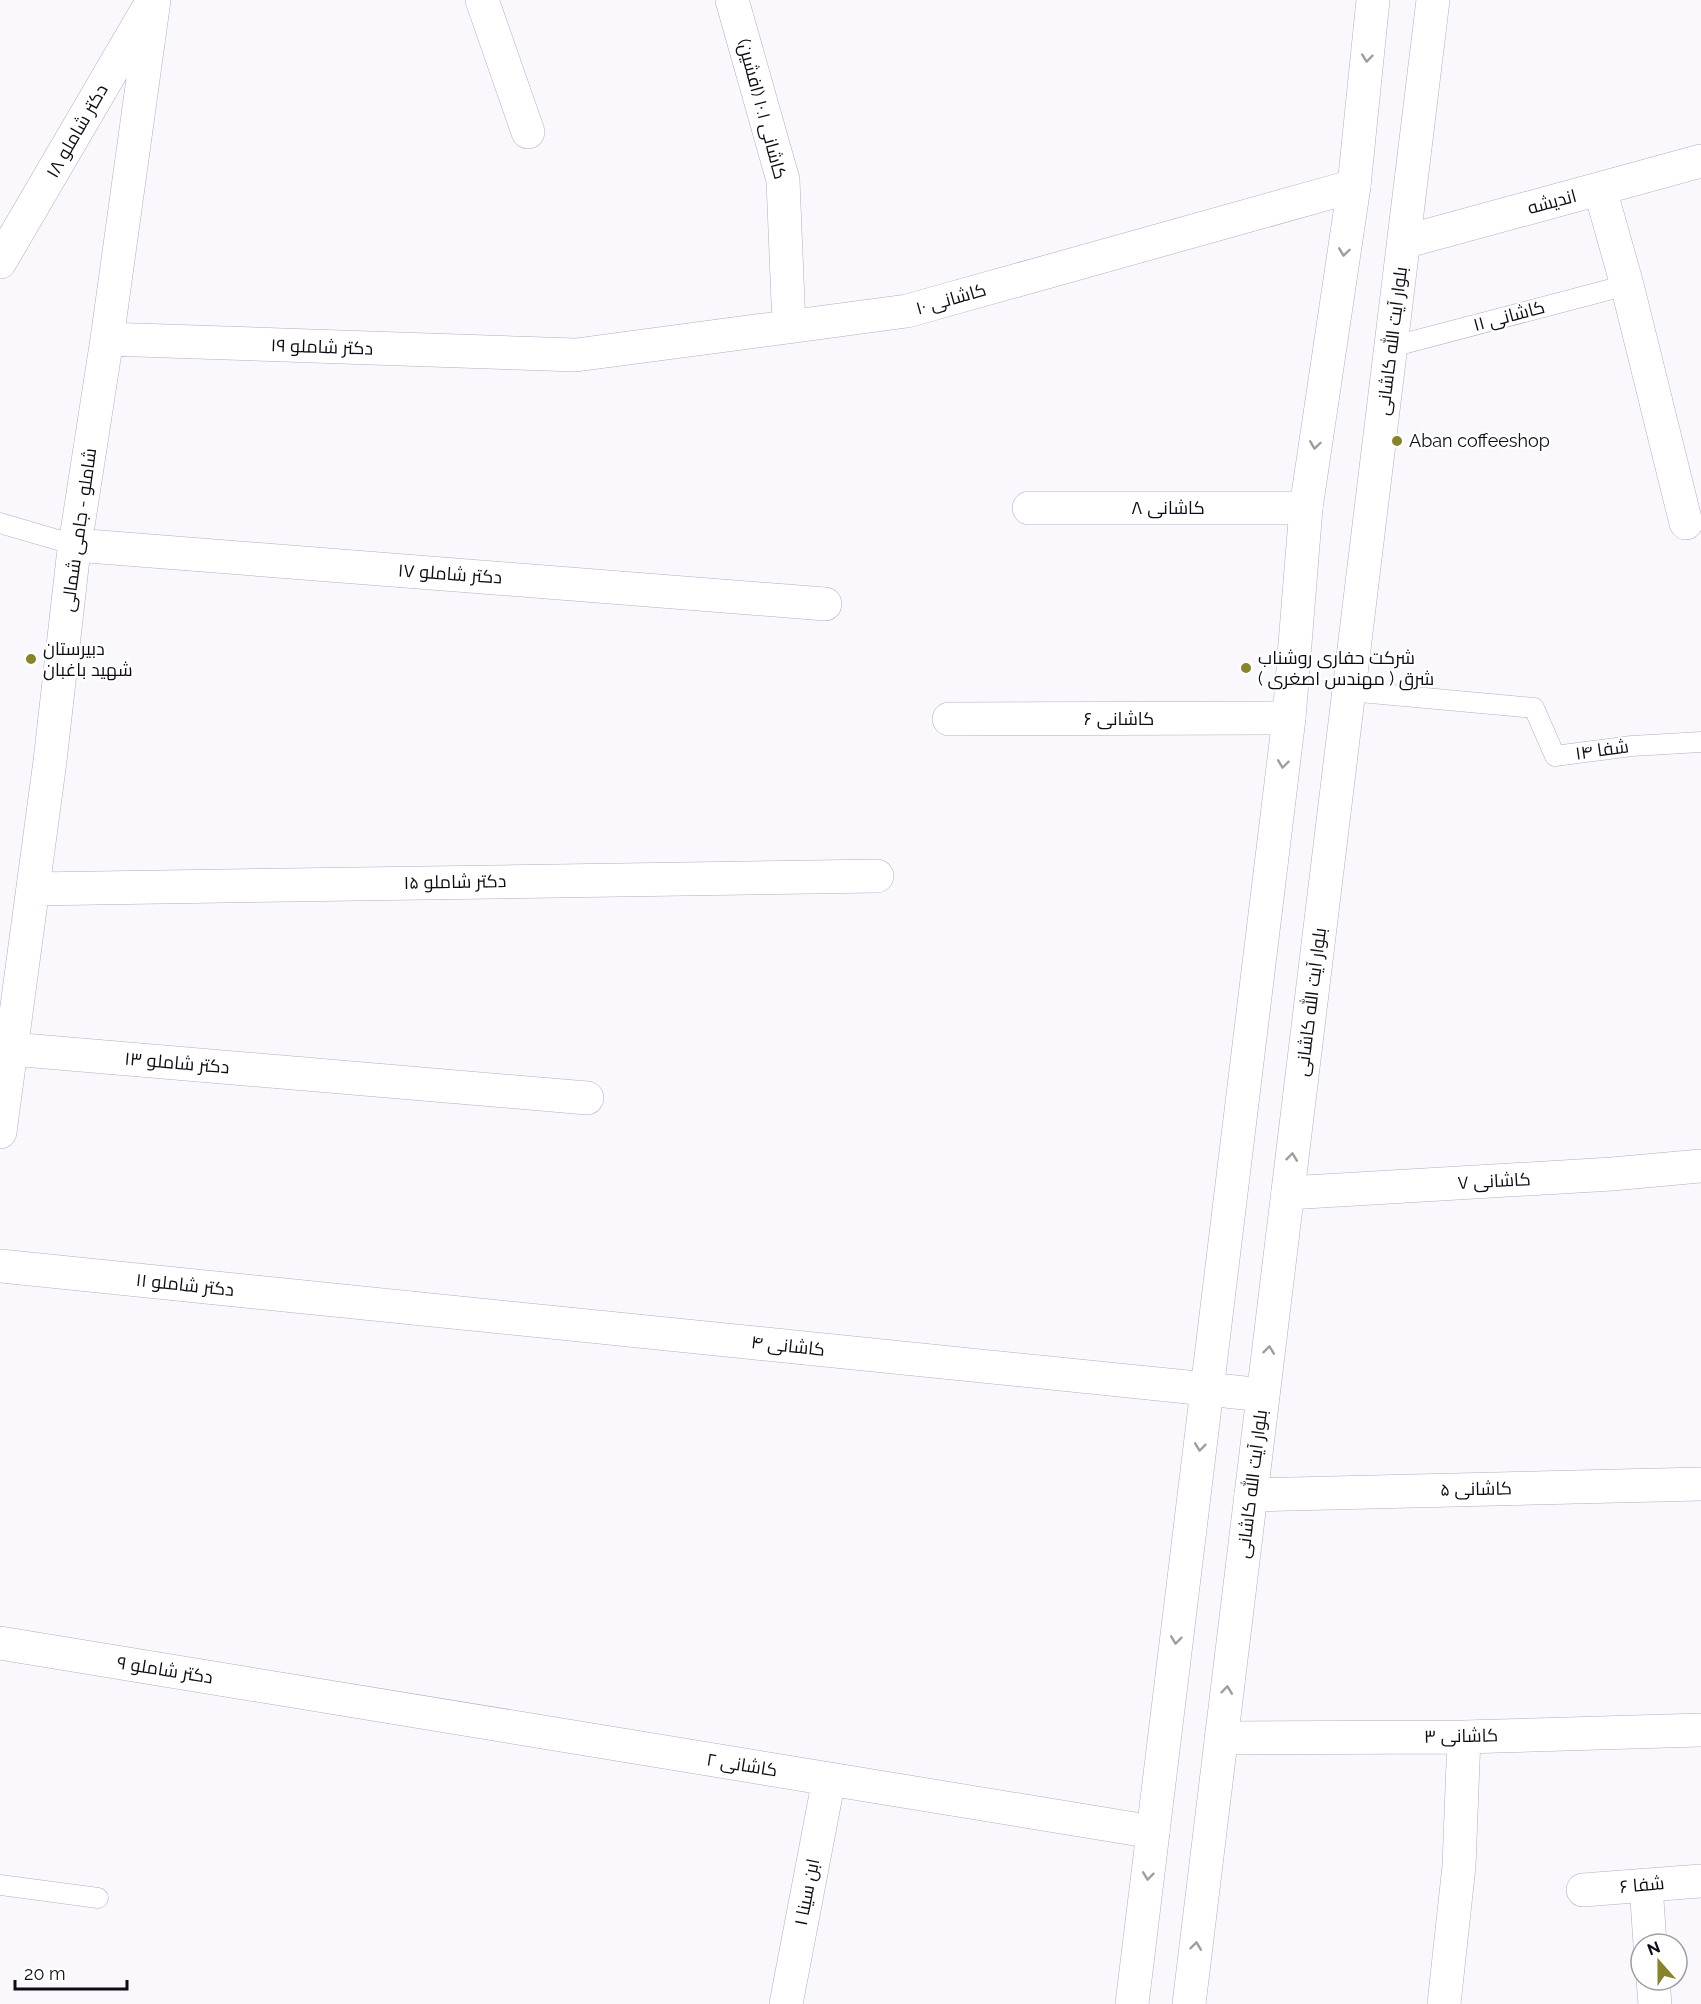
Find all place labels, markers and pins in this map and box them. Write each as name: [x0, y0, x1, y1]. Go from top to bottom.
place label: Aban coffeeshop: [1409, 430, 1550, 451]
marker: Aban coffeeshop: [1390, 434, 1404, 448]
place label: دبیرستان شهید باغبان: [43, 638, 133, 681]
place label: شرکت حفاری روشناب شرق ( مهندس اصغری ): [1258, 647, 1434, 691]
marker: دبیرستان شهید باغبان: [24, 652, 38, 666]
marker: شرکت حفاری روشناب شرق ( مهندس اصغری ): [1239, 661, 1253, 675]

